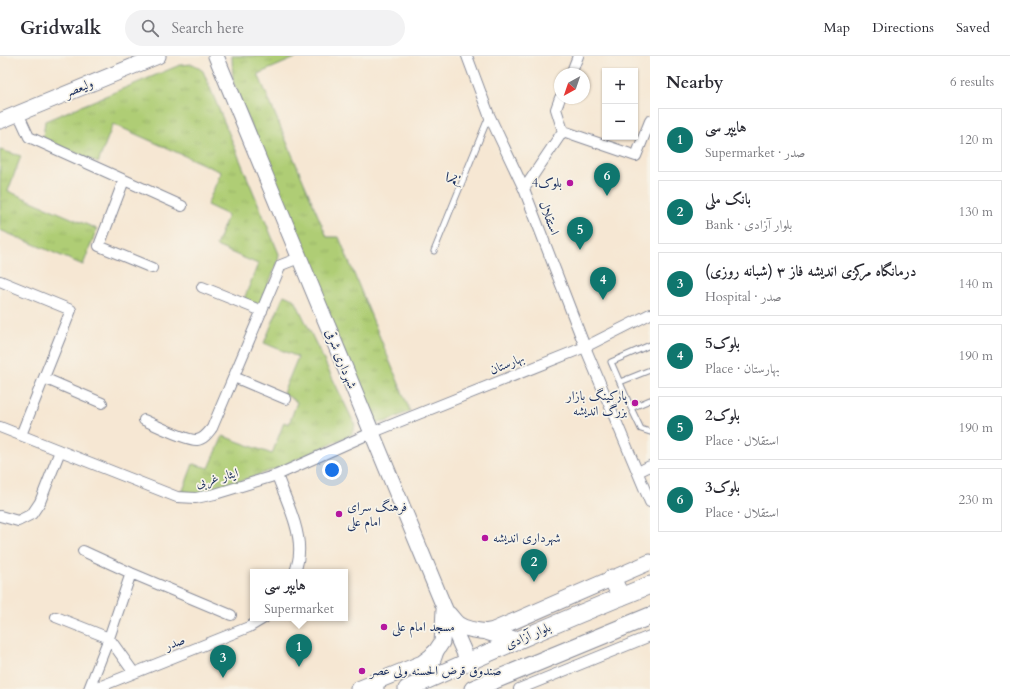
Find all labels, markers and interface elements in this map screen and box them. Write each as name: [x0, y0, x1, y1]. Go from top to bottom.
search box: [125, 10, 405, 46]
text: Gridwalk: [20, 15, 101, 41]
icon: search: [139, 17, 161, 39]
text: Search here: [171, 18, 244, 38]
text: Map: [824, 18, 850, 37]
text: Directions: [872, 18, 934, 37]
text: Saved: [956, 18, 990, 37]
north arrow: [554, 68, 590, 104]
map controls: [602, 68, 638, 140]
button: +: [602, 68, 638, 104]
text: Nearby: [666, 71, 723, 94]
text: 6 results: [950, 73, 994, 91]
street label: ولیعصر: [60, 74, 96, 103]
button: −: [602, 104, 638, 140]
text: هایپر سی: [705, 117, 746, 137]
text: 1: [677, 131, 683, 149]
text: 120 m: [959, 131, 993, 149]
text: Supermarket · صدر: [705, 144, 805, 162]
pin: 6: [594, 163, 620, 196]
street label: یکم: [441, 169, 466, 189]
place label: بلوک4: [532, 174, 562, 192]
marker: بلوک4: [565, 178, 575, 188]
text: بانک ملی: [705, 189, 751, 209]
street label: استقلال: [534, 198, 564, 238]
text: 2: [677, 203, 683, 221]
text: 130 m: [959, 203, 993, 221]
text: Bank · بلوار آزادی: [705, 216, 792, 234]
pin: 5: [567, 217, 593, 250]
text: درمانگاه مرکزی اندیشه فاز ۳ (شبانه روزی): [705, 261, 917, 281]
pin: 4: [590, 267, 616, 300]
text: 3: [677, 275, 683, 293]
text: 140 m: [959, 275, 993, 293]
text: Hospital · صدر: [705, 288, 782, 306]
street label: شهرداری شرقی: [321, 326, 361, 392]
text: بلوک5: [705, 333, 740, 353]
text: 4: [677, 347, 683, 365]
text: 190 m: [959, 347, 993, 365]
street label: بهارستان: [487, 349, 527, 379]
text: Place · بهارستان: [705, 360, 780, 378]
place label: پارکینگ بازار بزرگ اندیشه: [565, 387, 628, 420]
marker: پارکینگ بازار بزرگ اندیشه: [630, 398, 640, 408]
text: بلوک2: [705, 405, 740, 425]
text: 5: [677, 419, 683, 437]
text: 190 m: [959, 419, 993, 437]
text: Place · استقلال: [705, 432, 779, 450]
your location: [322, 460, 342, 480]
street label: ایثار غربی: [194, 464, 241, 492]
text: بلوک3: [705, 477, 740, 497]
text: 6: [677, 491, 683, 509]
text: 230 m: [959, 491, 993, 509]
place label: فرهنگ سرای امام علی: [347, 498, 407, 533]
text: Place · استقلال: [705, 504, 779, 522]
marker: فرهنگ سرای امام علی: [334, 509, 344, 519]
place label: شهرداری اندیشه: [493, 529, 561, 547]
marker: شهرداری اندیشه: [480, 533, 490, 543]
pin: 2: [521, 549, 547, 582]
popup: [250, 569, 348, 621]
text: هایپر سی: [264, 575, 306, 595]
text: Supermarket: [264, 600, 334, 618]
place label: مسجد امام علی: [392, 618, 455, 638]
street label: بلوار آزادی: [502, 618, 554, 654]
marker: مسجد امام علی: [379, 622, 389, 632]
street label: صدر: [160, 631, 188, 656]
pin: 1: [286, 634, 312, 667]
pin: 3: [210, 645, 236, 678]
place label: صندوق قرض الحسنه ولی عصر: [368, 662, 502, 680]
marker: صندوق قرض الحسنه ولی عصر: [357, 666, 367, 676]

